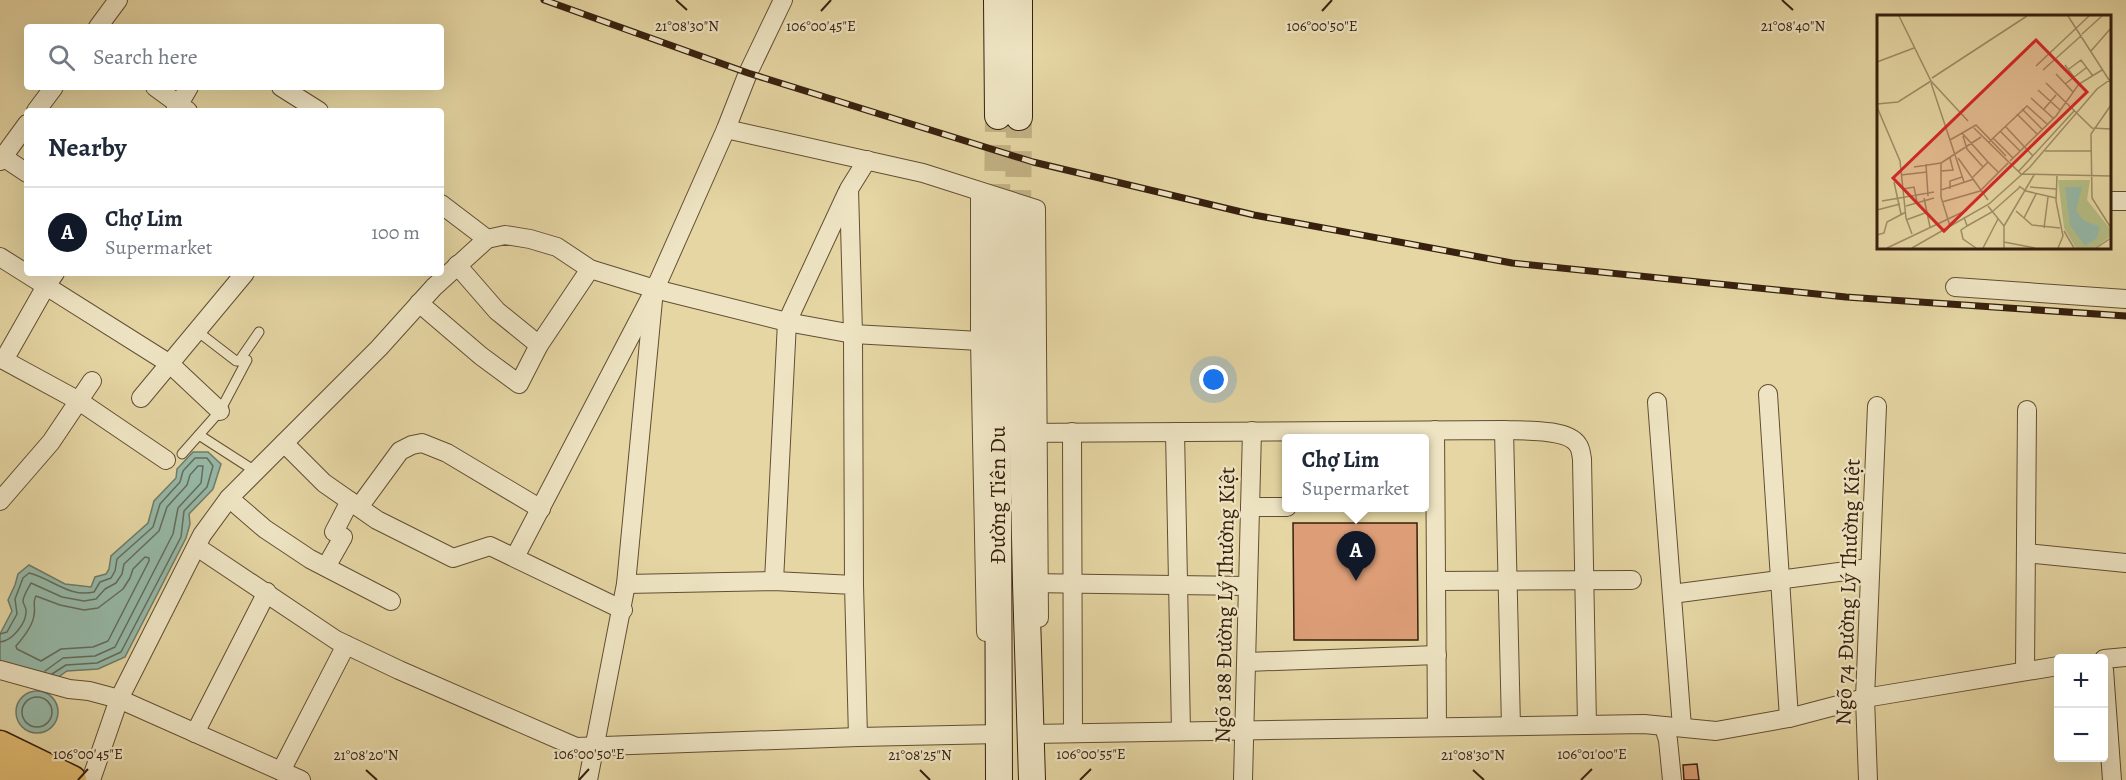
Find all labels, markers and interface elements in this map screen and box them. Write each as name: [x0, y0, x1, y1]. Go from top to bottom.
inset map: [1877, 15, 2111, 249]
text: 21°08'30"N: [655, 16, 719, 36]
text: 106°00'45"E: [786, 16, 856, 36]
text: 106°00'50"E: [1287, 16, 1358, 36]
text: 21°08'40"N: [1761, 16, 1826, 36]
search box: [24, 24, 444, 90]
icon: search: [45, 41, 78, 74]
text: Search here: [93, 42, 198, 72]
text: Nearby: [48, 130, 127, 165]
text: Chợ Lim: [105, 204, 183, 234]
text: A: [61, 219, 74, 246]
text: 100 m: [371, 219, 420, 246]
text: Supermarket: [105, 234, 212, 261]
your location: [1199, 365, 1228, 394]
street label: Đường Tiên Du: [983, 426, 1013, 564]
popup: [1282, 434, 1429, 512]
text: Chợ Lim: [1302, 445, 1379, 475]
street label: Ngõ 74 Đường Lý Thường Kiệt: [1828, 458, 1868, 726]
street label: Ngõ 188 Đường Lý Thường Kiệt: [1208, 467, 1242, 744]
text: Supermarket: [1302, 475, 1409, 502]
pin: A: [1336, 532, 1376, 581]
map controls: [2054, 654, 2108, 762]
button: +: [2054, 654, 2108, 708]
button: −: [2054, 708, 2108, 762]
text: 106°00'45"E: [53, 744, 123, 764]
text: 106°00'50"E: [554, 744, 625, 764]
text: 106°00'55"E: [1056, 744, 1126, 764]
text: 106°01'00"E: [1557, 744, 1627, 764]
text: 21°08'20"N: [333, 745, 399, 765]
text: 21°08'25"N: [888, 745, 952, 765]
text: 21°08'30"N: [1441, 745, 1505, 765]

